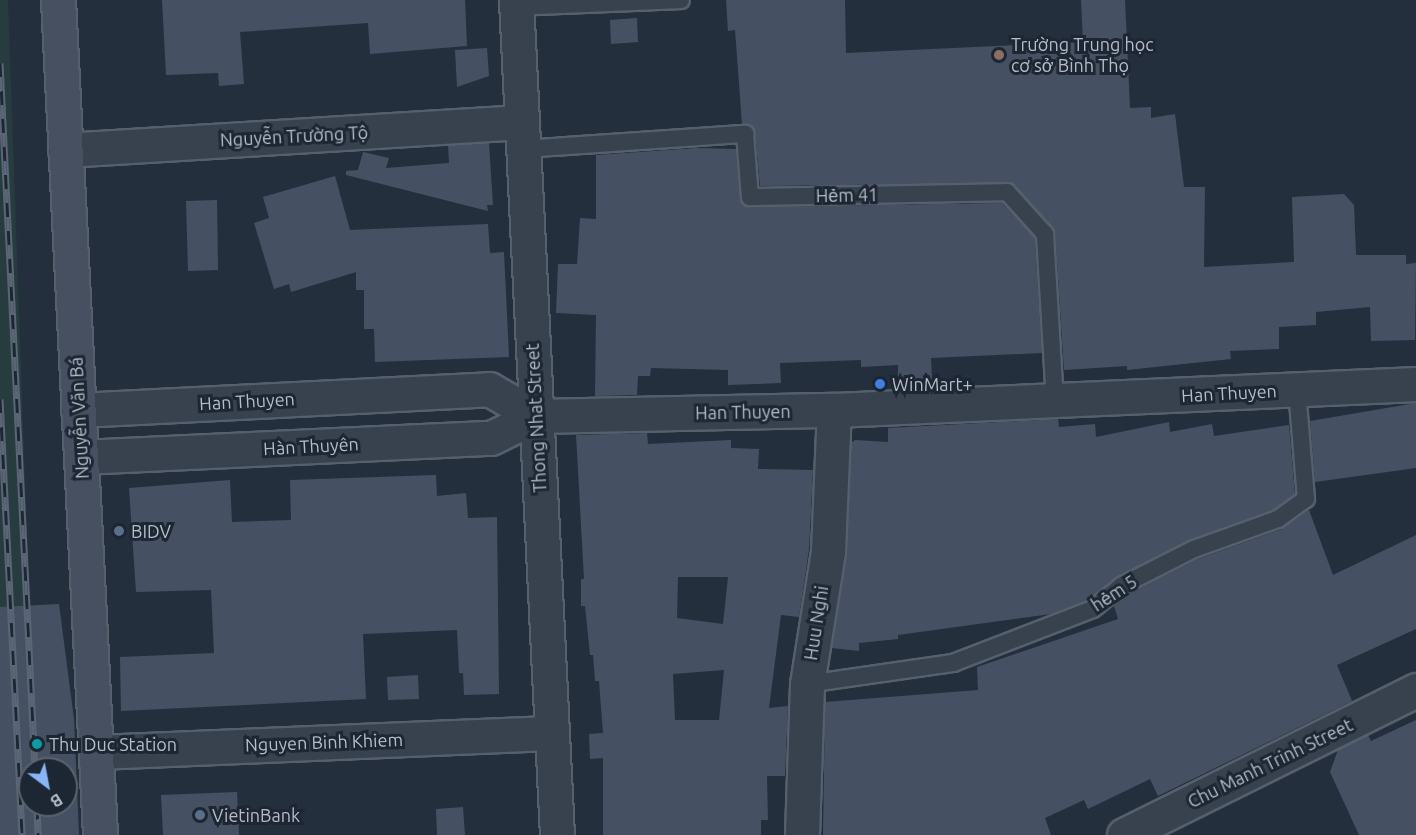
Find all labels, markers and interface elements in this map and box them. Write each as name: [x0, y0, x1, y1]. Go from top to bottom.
place label: Trường Trung học cơ sở Bình Thọ: [1011, 34, 1154, 76]
marker: Trường Trung học cơ sở Bình Thọ: [992, 48, 1006, 62]
street label: Nguyễn Trường Tộ: [219, 121, 369, 151]
street label: Hẻm 41: [816, 184, 878, 206]
street label: Thong Nhat Street: [521, 343, 551, 493]
street label: Nguyễn Văn Bá: [65, 357, 93, 479]
place label: WinMart+: [892, 373, 973, 395]
marker: WinMart+: [873, 377, 887, 391]
street label: Han Thuyen: [1181, 380, 1277, 406]
street label: Han Thuyen: [199, 388, 295, 414]
street label: Han Thuyen: [695, 400, 791, 424]
street label: Hàn Thuyên: [263, 433, 359, 459]
place label: BIDV: [131, 520, 171, 542]
marker: BIDV: [112, 524, 126, 538]
street label: hẻm 5: [1087, 570, 1141, 616]
street label: Huu Nghi: [799, 584, 833, 662]
street label: Chu Manh Trinh Street: [1184, 714, 1356, 812]
street label: Nguyen Binh Khiem: [245, 728, 403, 756]
place label: Thu Duc Station: [49, 733, 177, 755]
marker: Thu Duc Station: [30, 737, 44, 751]
north arrow: [18, 757, 78, 817]
text: B: [47, 790, 66, 811]
place label: VietinBank: [212, 804, 300, 826]
marker: VietinBank: [193, 808, 207, 822]

